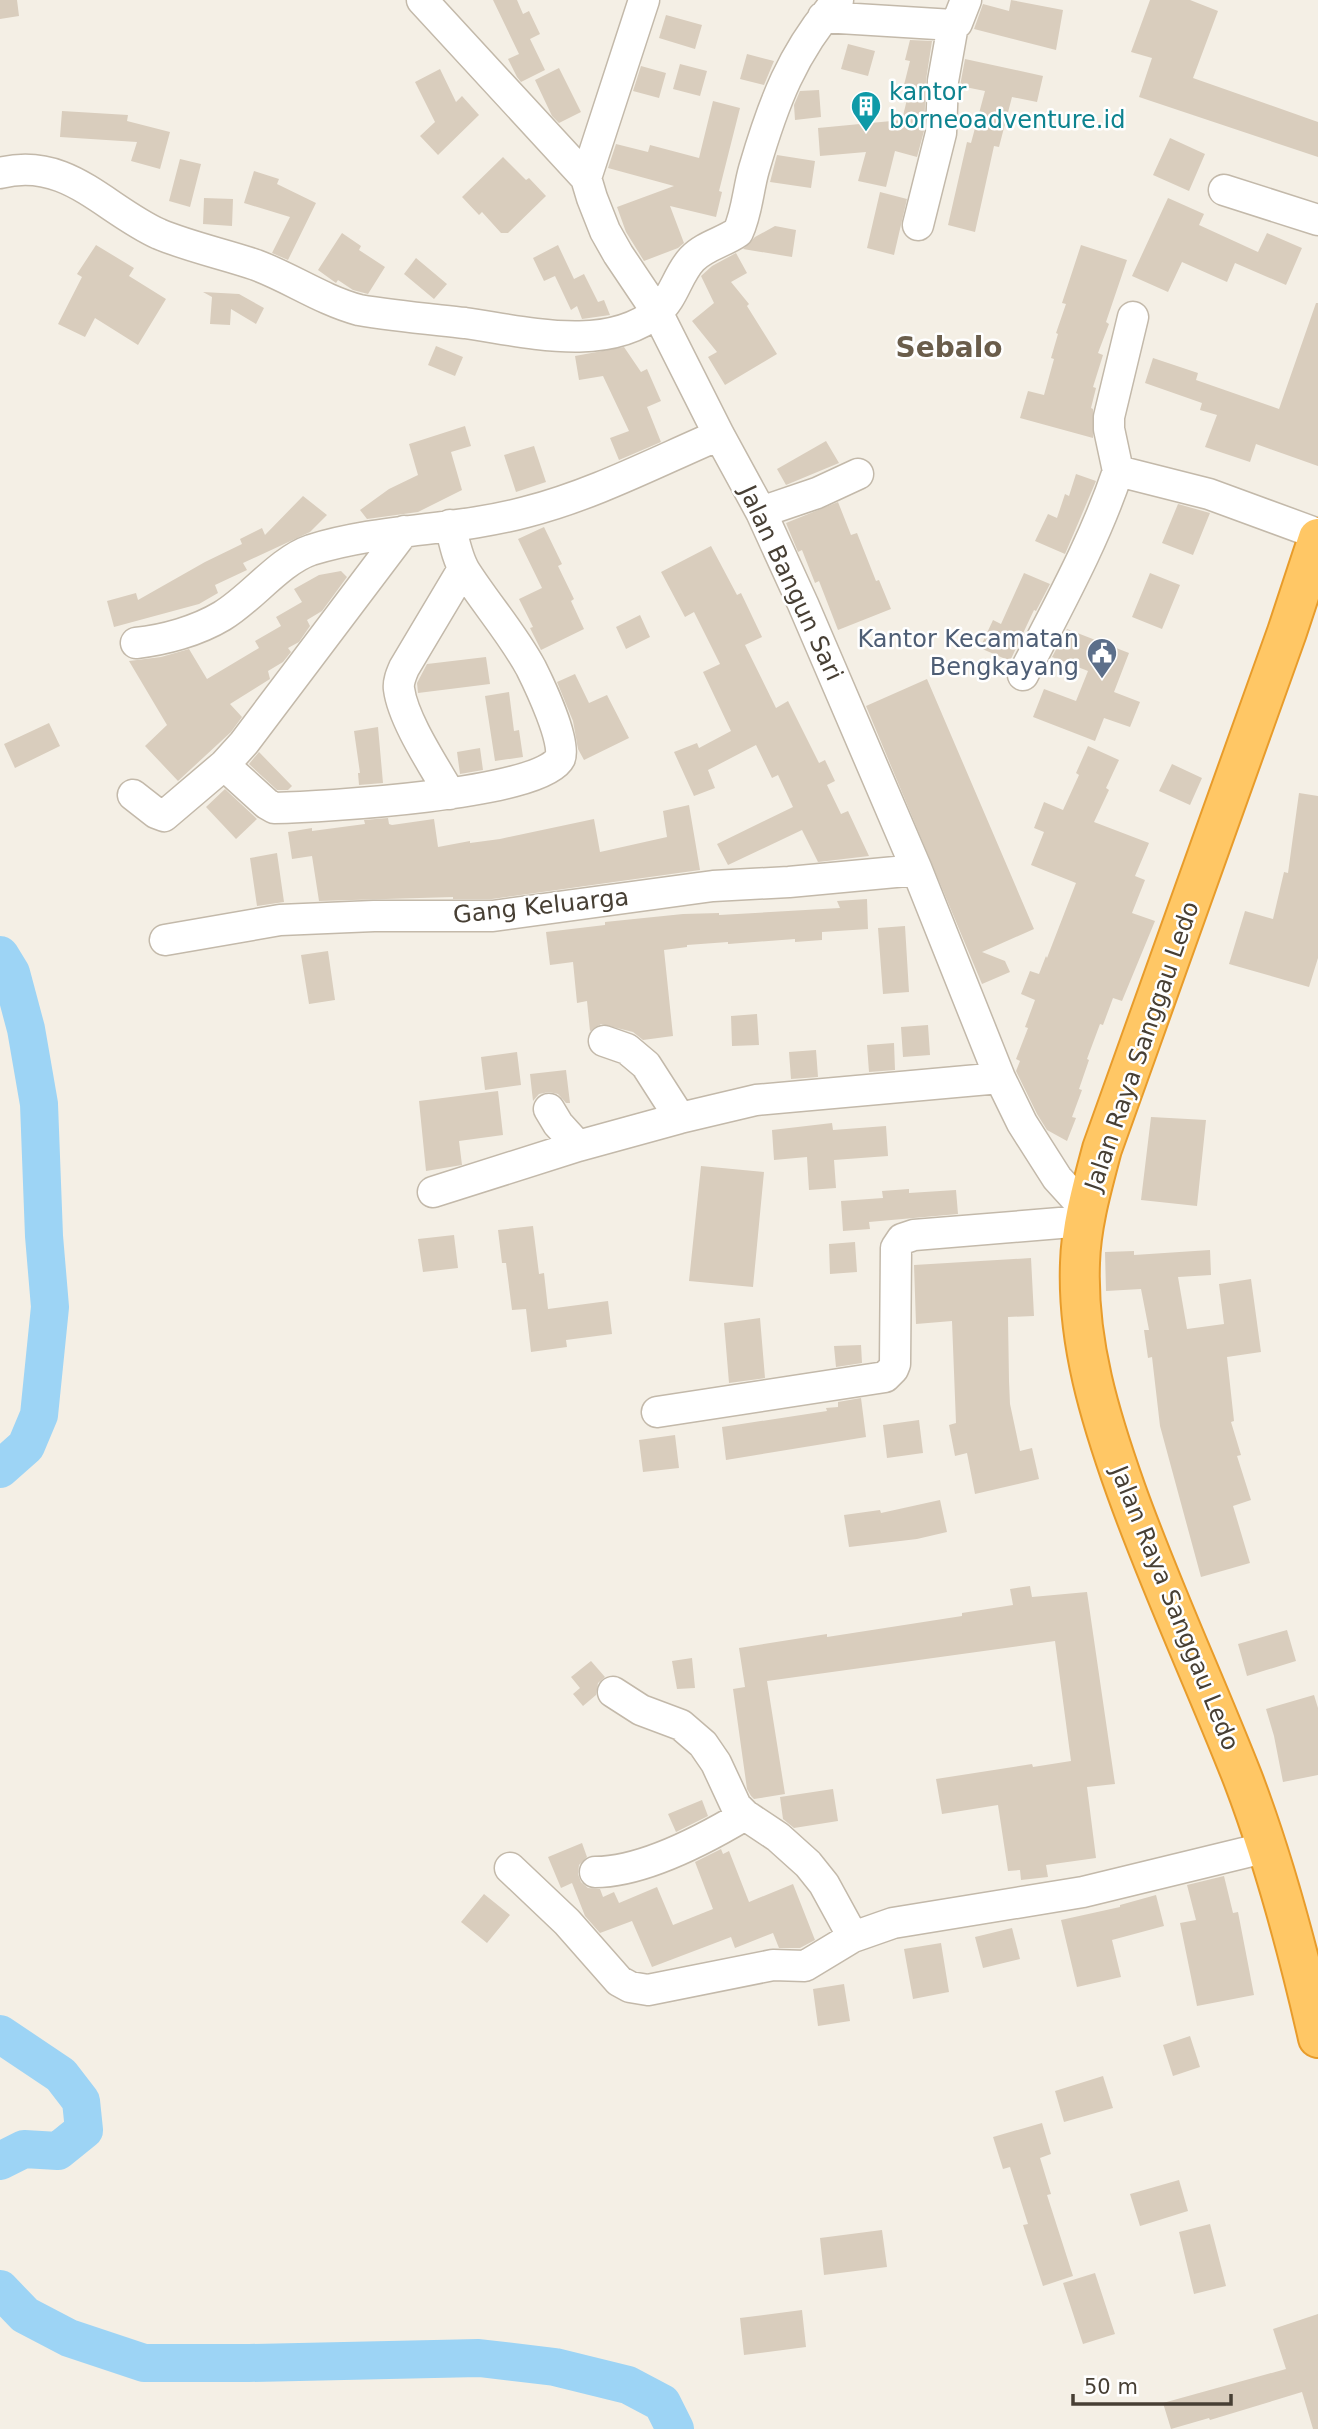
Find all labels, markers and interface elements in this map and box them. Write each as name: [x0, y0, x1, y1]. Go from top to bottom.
place label: kantor borneoadventure.id: [889, 78, 1125, 134]
building icon: kantor borneoadventure.id: [849, 89, 883, 133]
district label: Sebalo: [896, 331, 1002, 364]
street label: Jalan Bangun Sari: [733, 479, 849, 685]
place label: Kantor Kecamatan Bengkayang: [858, 625, 1079, 681]
public building icon: Kantor Kecamatan Bengkayang: [1085, 636, 1119, 680]
street label: Gang Keluarga: [452, 883, 630, 929]
street label: Jalan Raya Sanggau Ledo: [1079, 898, 1205, 1196]
street label: Jalan Raya Sanggau Ledo: [1104, 1460, 1245, 1754]
scale bar: [1073, 2362, 1230, 2406]
text: 50 m: [1084, 2375, 1138, 2399]

